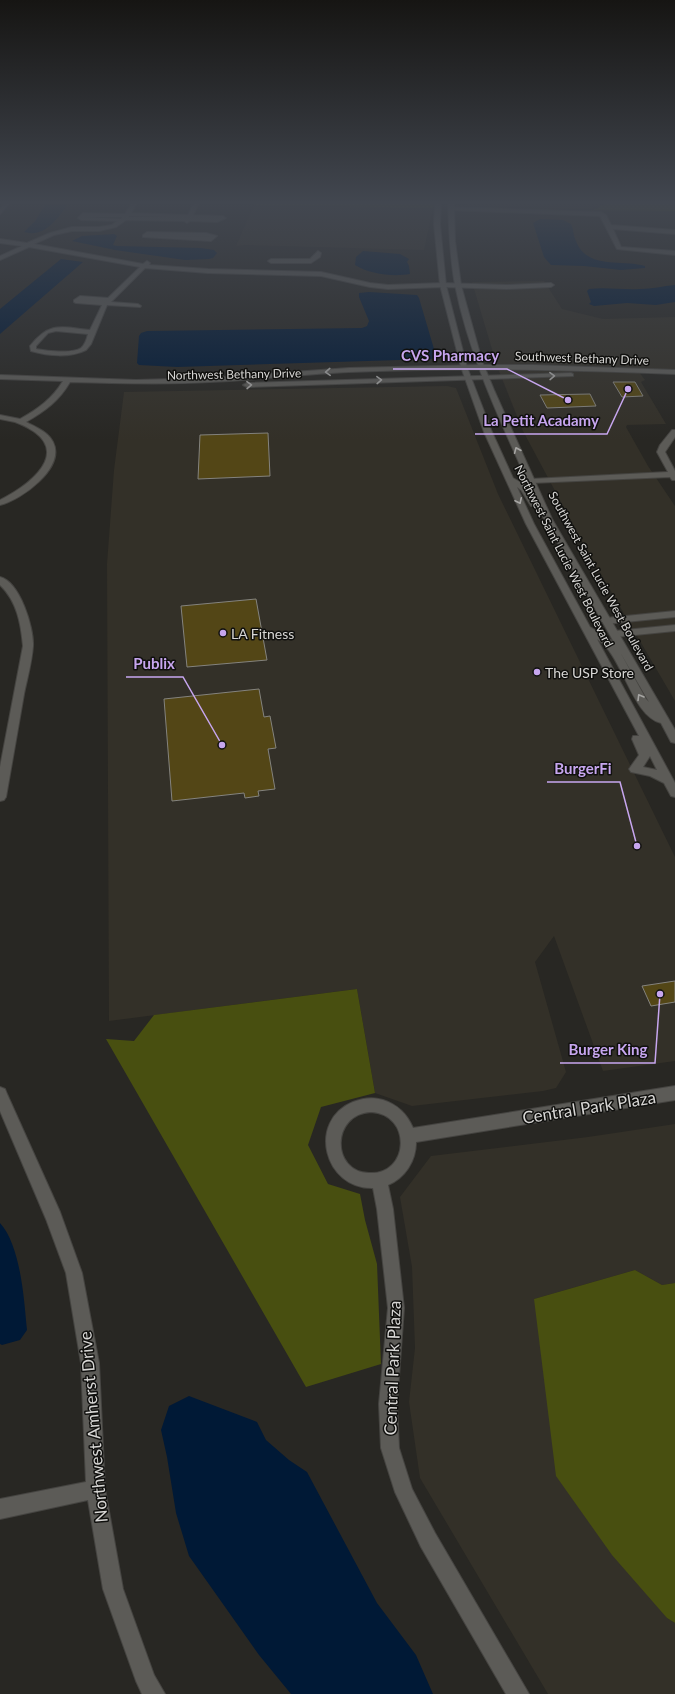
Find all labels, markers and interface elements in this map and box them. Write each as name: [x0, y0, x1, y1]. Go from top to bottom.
callout: CVS Pharmacy: [393, 342, 507, 369]
text: CVS Pharmacy: [401, 346, 499, 364]
street label: Southwest Bethany Drive: [515, 348, 649, 368]
street label: Northwest Bethany Drive: [167, 365, 301, 383]
one-way arrow: [325, 367, 331, 376]
one-way arrow: [549, 372, 555, 380]
one-way arrow: [376, 376, 382, 385]
one-way arrow: [246, 381, 252, 389]
callout: La Petit Acadamy: [475, 407, 607, 434]
text: La Petit Acadamy: [483, 411, 599, 429]
one-way arrow: [514, 446, 522, 453]
street label: Northwest Saint Lucie West Boulevard: [511, 462, 617, 650]
street label: Southwest Saint Lucie West Boulevard: [545, 489, 657, 673]
one-way arrow: [514, 496, 522, 504]
place label: LA Fitness: [231, 625, 294, 642]
marker: LA Fitness: [218, 628, 228, 638]
callout: Publix: [126, 650, 183, 677]
text: Publix: [133, 654, 175, 672]
place label: The USP Store: [545, 664, 634, 681]
marker: The USP Store: [532, 667, 542, 677]
one-way arrow: [637, 694, 644, 701]
callout: BurgerFi: [547, 755, 620, 782]
text: BurgerFi: [554, 759, 612, 777]
callout: Burger King: [560, 1036, 655, 1063]
text: Burger King: [569, 1040, 648, 1058]
street label: Central Park Plaza: [521, 1086, 657, 1128]
street label: Central Park Plaza: [379, 1300, 405, 1436]
street label: Northwest Amherst Drive: [74, 1330, 112, 1524]

